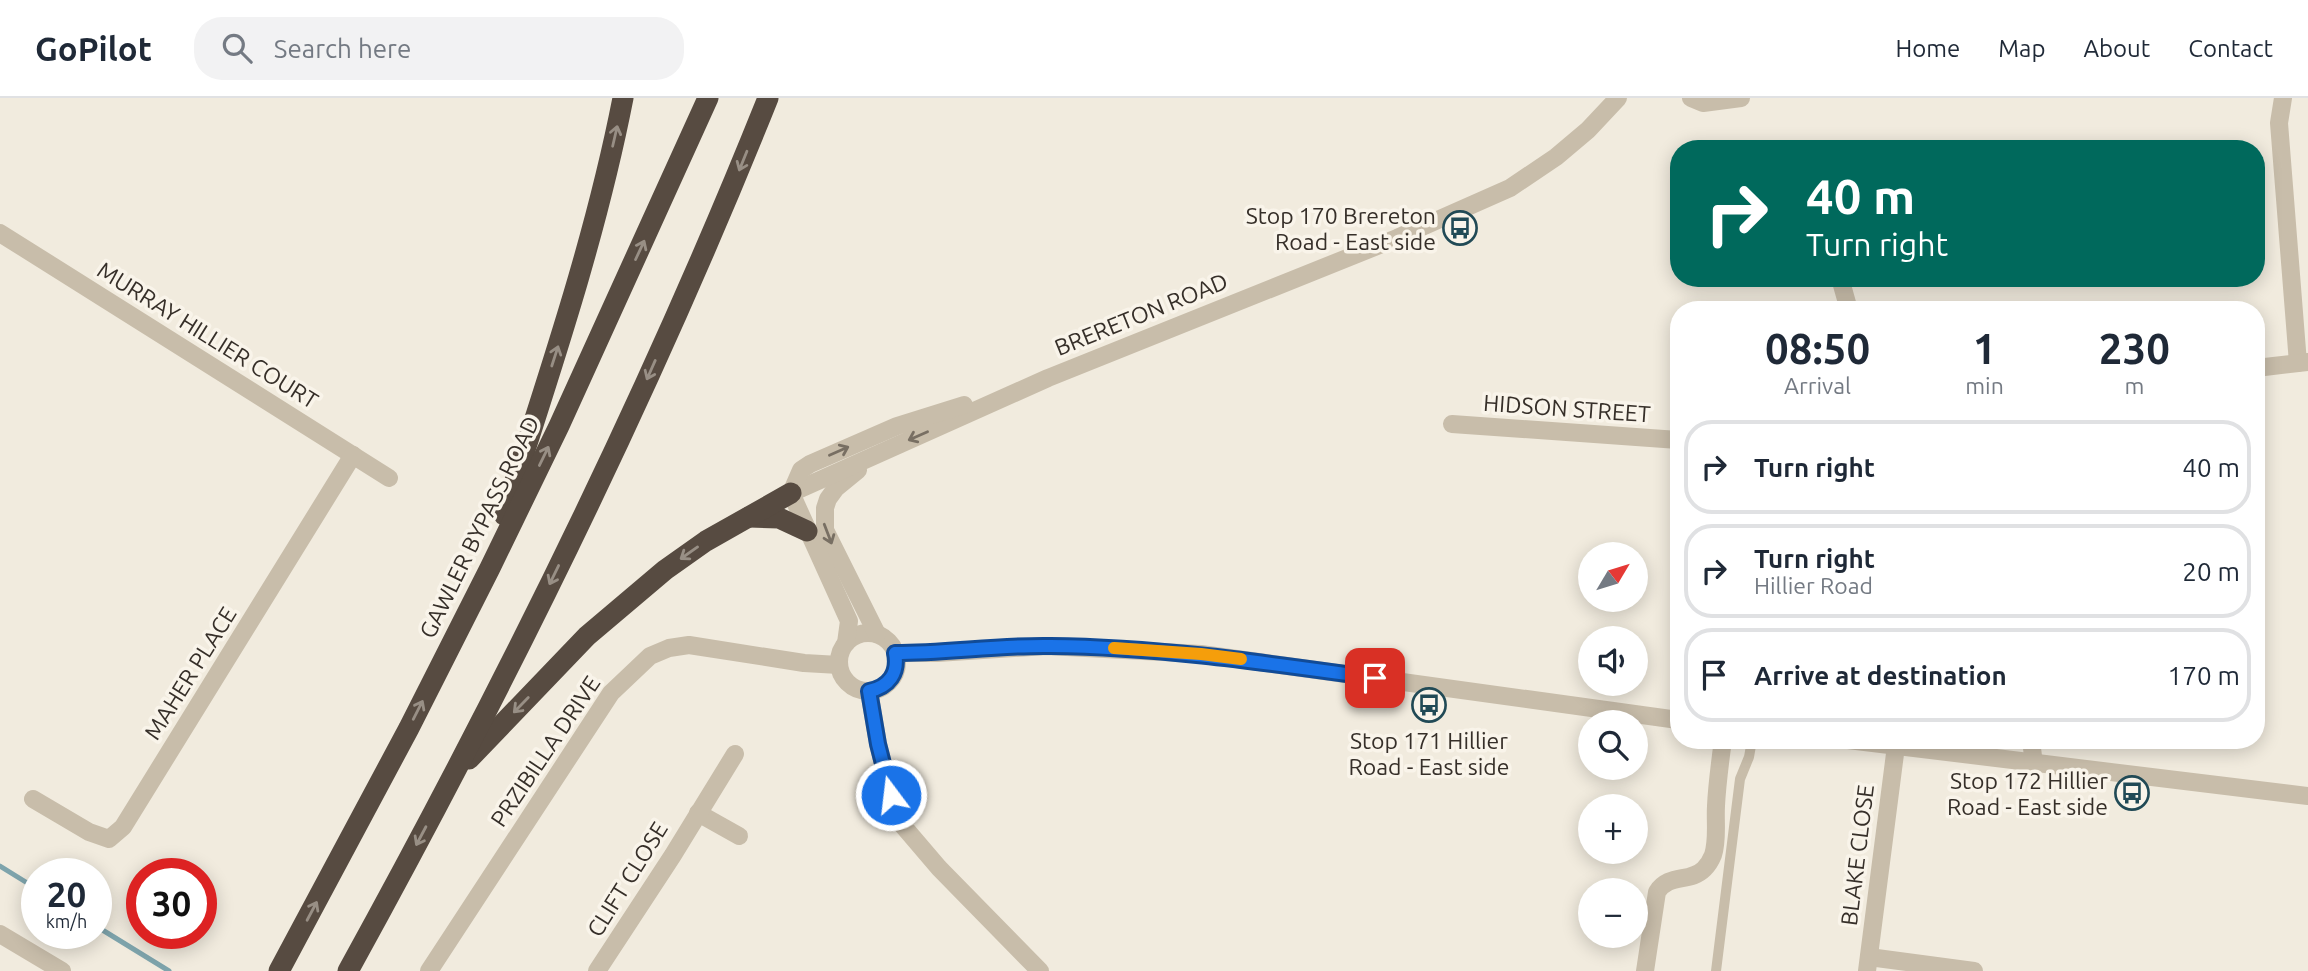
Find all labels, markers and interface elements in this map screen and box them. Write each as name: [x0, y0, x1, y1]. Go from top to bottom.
search box: [194, 17, 684, 80]
icon: search: [218, 29, 256, 67]
text: GoPilot: [35, 30, 152, 67]
text: Search here: [274, 34, 411, 63]
text: Home: [1895, 35, 1960, 62]
text: Map: [1998, 35, 2045, 62]
text: About: [2083, 35, 2150, 62]
text: Contact: [2188, 35, 2273, 62]
one-way arrow: [609, 125, 622, 148]
one-way arrow: [735, 150, 748, 172]
icon: right: [1691, 168, 1782, 259]
text: 40 m: [1806, 168, 1915, 223]
place label: Stop 170 Brereton Road - East side: [1246, 203, 1436, 254]
bus stop icon: Stop 170 Brereton Road - East side: [1441, 209, 1479, 247]
text: Turn right: [1806, 226, 1948, 262]
one-way arrow: [633, 240, 647, 261]
street label: MURRAY HILLIER COURT: [93, 257, 323, 413]
street label: BRERETON ROAD: [1051, 268, 1231, 360]
text: 08:50: [1765, 325, 1870, 372]
text: 1: [1973, 325, 1996, 372]
text: 230: [2099, 325, 2170, 372]
one-way arrow: [550, 345, 563, 367]
one-way arrow: [644, 358, 657, 380]
text: Arrival: [1784, 373, 1851, 398]
text: min: [1965, 373, 2004, 398]
text: m: [2124, 373, 2144, 398]
street label: HIDSON STREET: [1483, 390, 1652, 426]
street label: GAWLER BYPASS ROAD: [414, 412, 544, 642]
one-way arrow: [908, 430, 930, 443]
one-way arrow: [828, 443, 849, 456]
one-way arrow: [538, 446, 552, 467]
icon: right: [1695, 448, 1733, 486]
text: Turn right: [1754, 453, 1875, 482]
text: 40 m: [2182, 453, 2240, 482]
one-way arrow: [823, 523, 836, 545]
north arrow: [1578, 542, 1648, 612]
map controls: [1578, 542, 1648, 948]
text: Turn right: [1754, 544, 1875, 573]
one-way arrow: [680, 545, 699, 560]
icon: right: [1695, 552, 1733, 590]
text: 20 m: [2182, 557, 2240, 586]
one-way arrow: [546, 564, 560, 585]
text: Hillier Road: [1754, 573, 1873, 598]
street label: MAHER PLACE: [139, 602, 241, 744]
button: sound: [1578, 626, 1648, 696]
pin: [1345, 648, 1405, 708]
icon: arrive: [1695, 656, 1733, 694]
icon: arrive: [1356, 659, 1394, 697]
text: Arrive at destination: [1754, 661, 2007, 690]
text: 170 m: [2168, 661, 2240, 690]
street label: PRZIBILLA DRIVE: [485, 671, 605, 831]
bus stop icon: Stop 171 Hillier Road - East side: [1410, 686, 1448, 724]
one-way arrow: [513, 696, 529, 714]
one-way arrow: [411, 700, 425, 721]
button: search: [1578, 710, 1648, 780]
place label: Stop 171 Hillier Road - East side: [1349, 728, 1509, 779]
position arrow: [854, 758, 928, 832]
place label: Stop 172 Hillier Road - East side: [1947, 768, 2108, 819]
bus stop icon: Stop 172 Hillier Road - East side: [2113, 774, 2151, 812]
street label: BLAKE CLOSE: [1836, 783, 1878, 927]
button: +: [1578, 794, 1648, 864]
street label: CLIFT CLOSE: [582, 817, 672, 941]
one-way arrow: [414, 825, 427, 846]
speed limit sign: 30: [126, 858, 217, 949]
text: 20: [47, 874, 86, 914]
button: −: [1578, 878, 1648, 948]
one-way arrow: [306, 901, 319, 922]
text: km/h: [46, 911, 87, 931]

